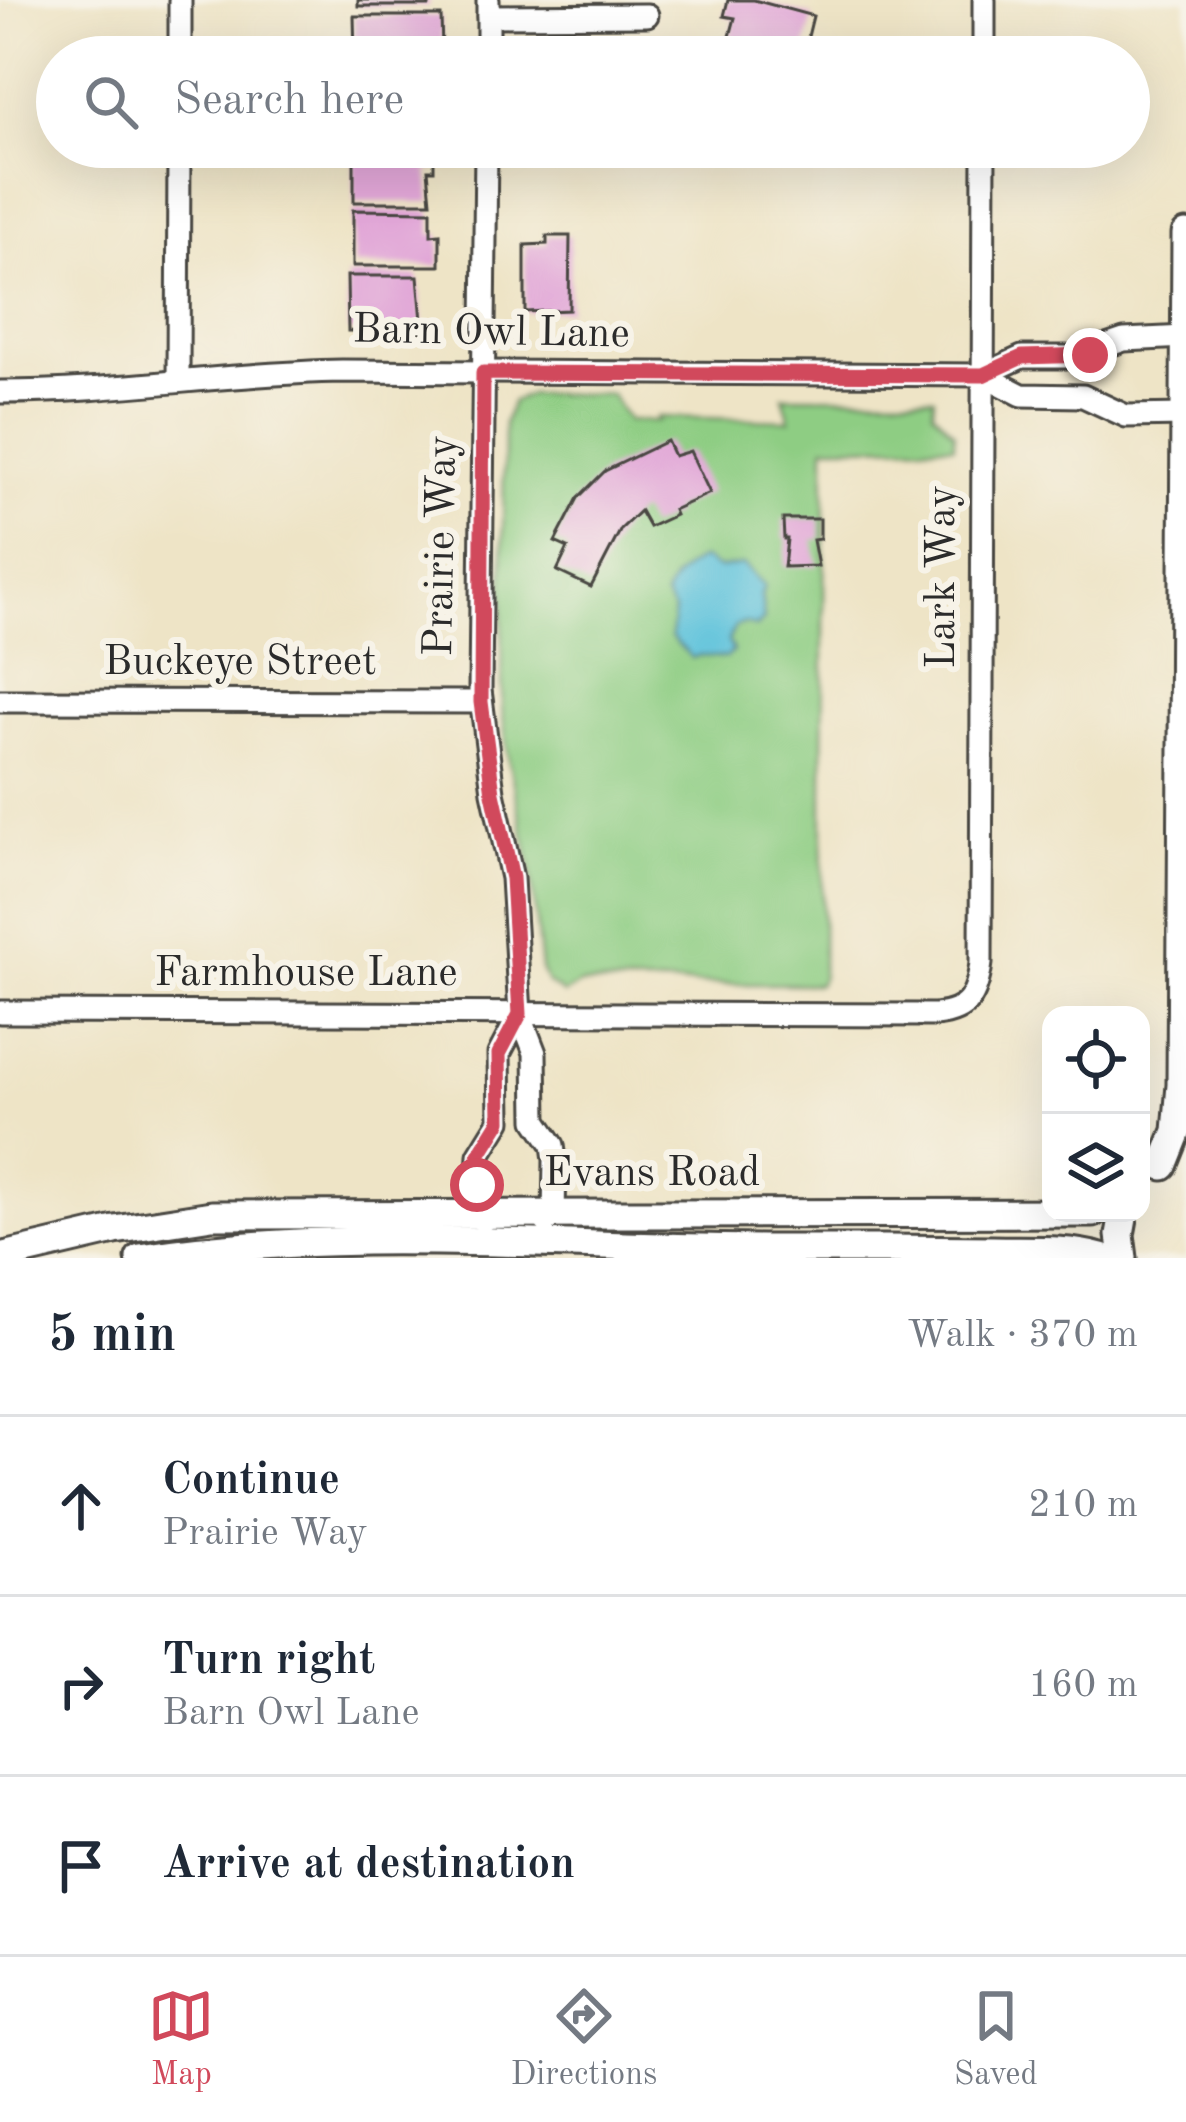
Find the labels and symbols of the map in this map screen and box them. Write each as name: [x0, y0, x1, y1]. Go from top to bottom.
street label: Barn Owl Lane: [352, 310, 630, 356]
route end: [1063, 328, 1117, 382]
street label: Prairie Way: [419, 435, 465, 657]
street label: Lark Way: [922, 485, 964, 669]
street label: Buckeye Street: [103, 642, 377, 684]
street label: Farmhouse Lane: [154, 953, 458, 995]
street label: Evans Road: [544, 1153, 760, 1195]
route start: [450, 1158, 504, 1212]

